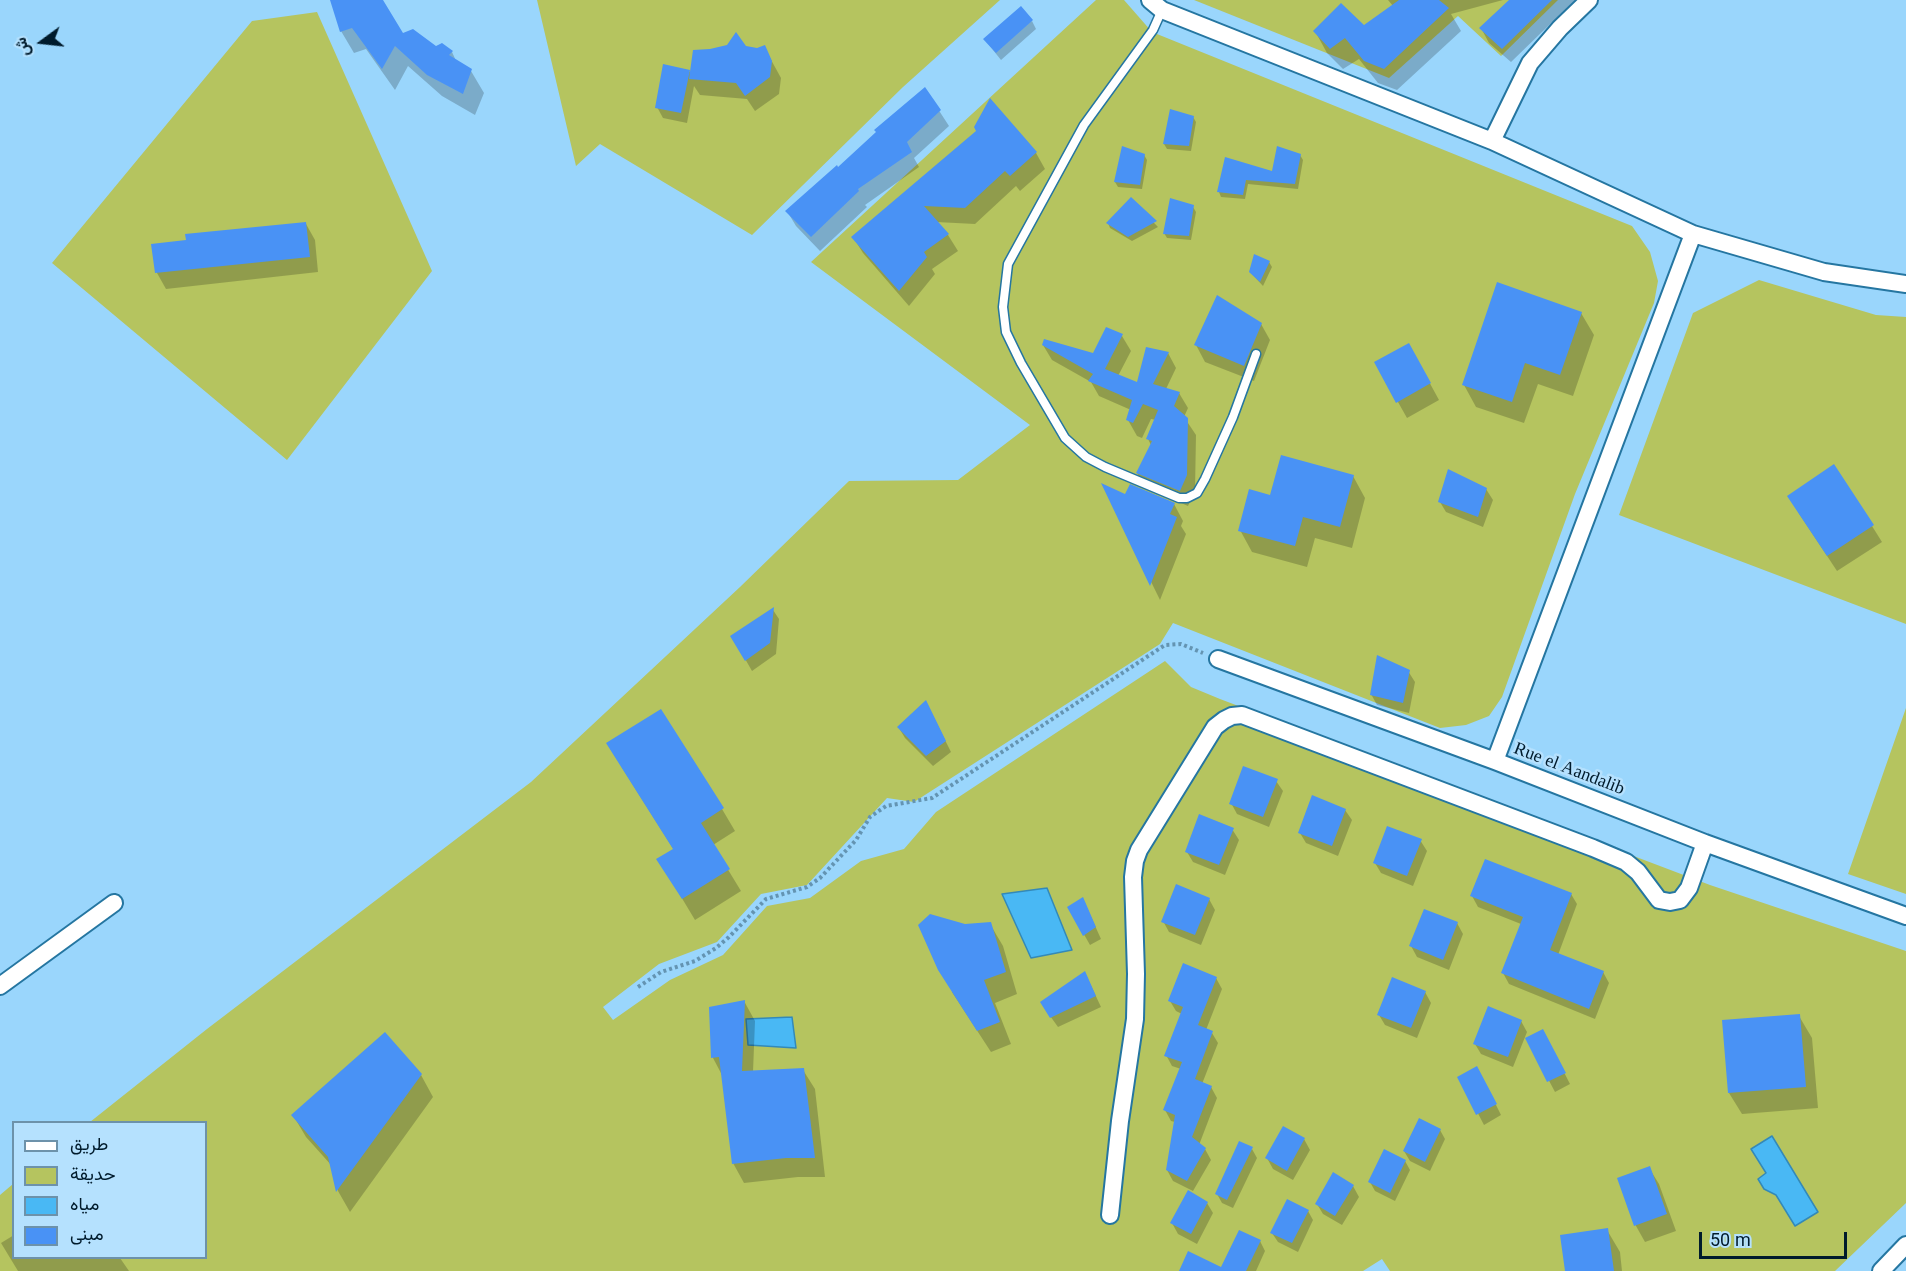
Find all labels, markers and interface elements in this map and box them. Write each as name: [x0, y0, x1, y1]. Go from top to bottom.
north arrow: [12, 12, 72, 72]
text: ش: [10, 34, 39, 59]
street label: Rue el Aandalib: [1507, 737, 1631, 801]
legend: [12, 1121, 207, 1259]
text: طريق: [70, 1132, 108, 1160]
text: حديقة: [70, 1162, 116, 1190]
text: مياه: [70, 1192, 99, 1220]
scale bar: [1702, 1220, 1850, 1258]
text: مبنى: [70, 1222, 104, 1250]
text: 50 m: [1710, 1228, 1751, 1256]

